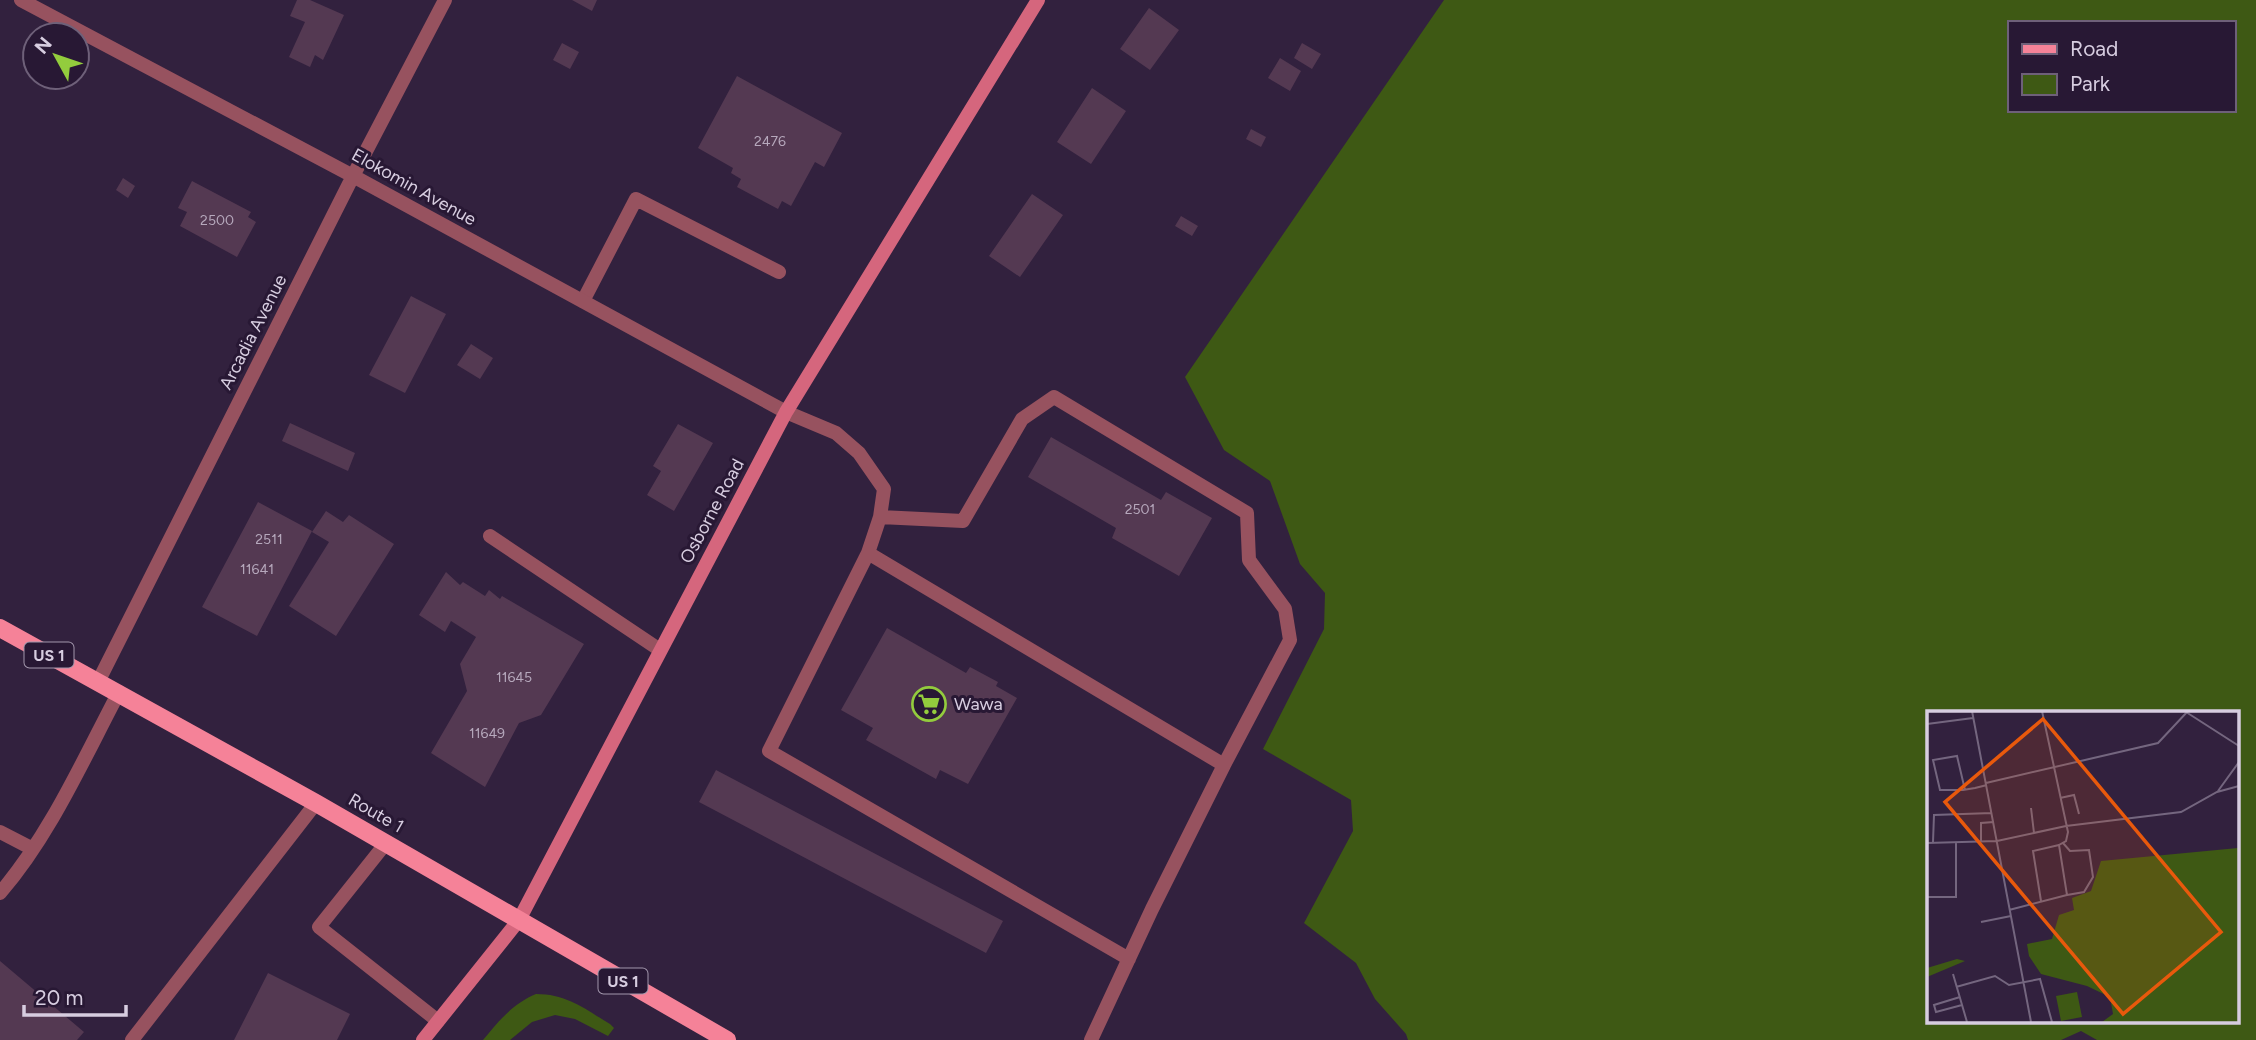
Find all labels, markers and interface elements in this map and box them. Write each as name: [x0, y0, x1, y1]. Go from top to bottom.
north arrow: [21, 21, 91, 91]
legend: [2008, 21, 2235, 112]
text: N: [30, 32, 57, 58]
text: Road: [2070, 36, 2118, 61]
text: Park: [2070, 71, 2111, 96]
house number: 2476: [754, 133, 786, 150]
street label: Elokomin Avenue: [348, 144, 480, 230]
house number: 2500: [200, 212, 234, 229]
street label: Arcadia Avenue: [215, 271, 292, 393]
street label: Osborne Road: [675, 455, 749, 567]
house number: 2501: [1125, 501, 1155, 518]
house number: 2511: [255, 531, 283, 548]
house number: 11641: [240, 561, 274, 578]
road number: US 1: [24, 642, 74, 668]
house number: 11645: [496, 669, 532, 686]
supermarket icon: Wawa: [910, 685, 948, 723]
place label: Wawa: [954, 693, 1003, 715]
inset map: [1927, 711, 2238, 1023]
house number: 11649: [469, 725, 505, 742]
street label: Route 1: [344, 788, 408, 838]
road number: US 1: [598, 968, 648, 993]
scale bar: [24, 974, 126, 1018]
text: 20 m: [35, 985, 83, 1010]

